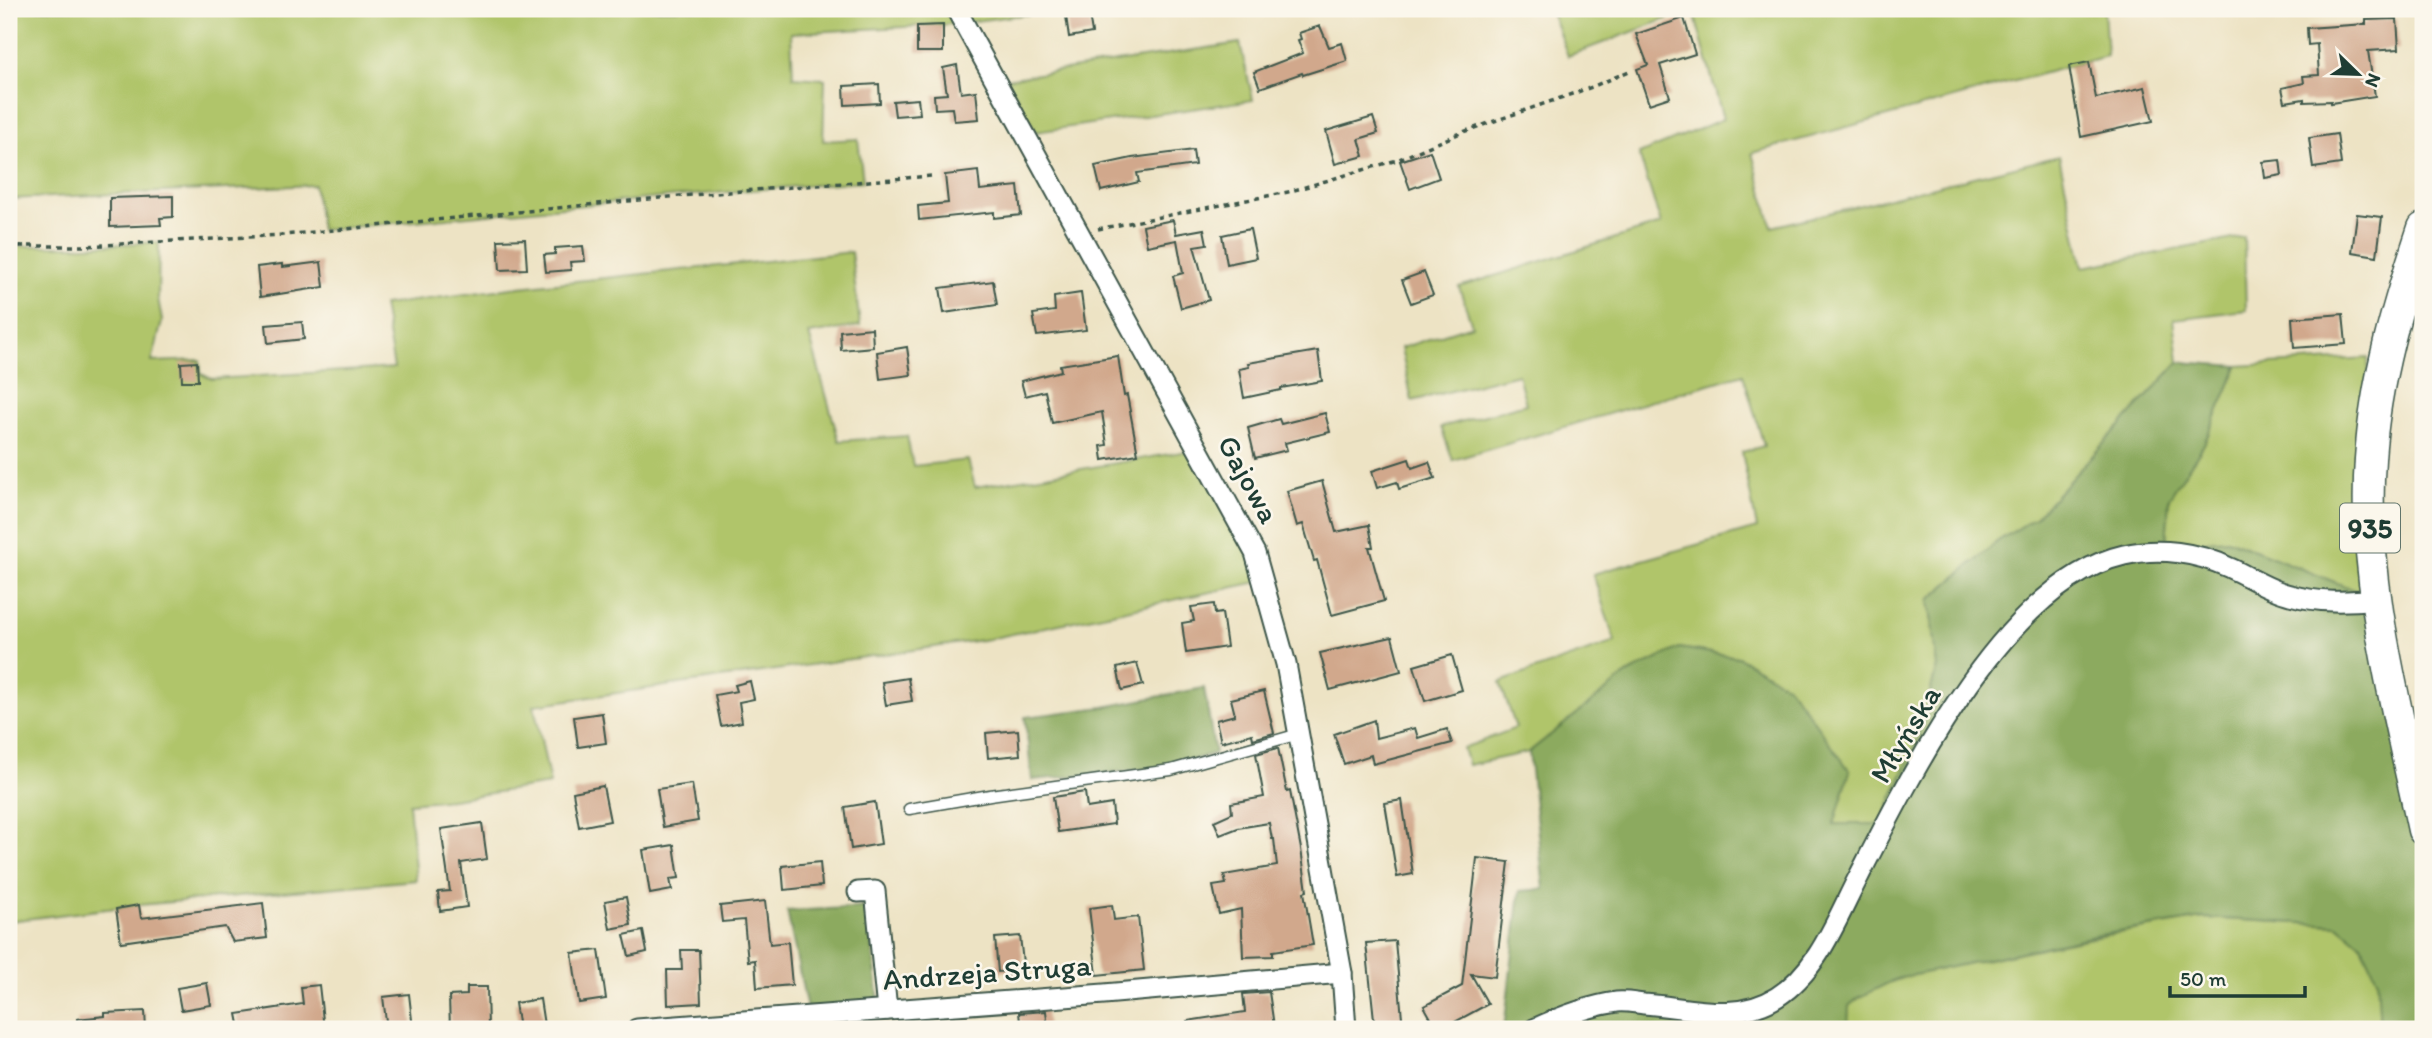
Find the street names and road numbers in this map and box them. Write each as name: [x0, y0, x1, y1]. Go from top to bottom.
street label: Gajowa: [1210, 428, 1288, 530]
road number: 935: [2340, 504, 2400, 552]
street label: Młyńska: [1861, 678, 1949, 790]
street label: Andrzeja Struga: [882, 946, 1093, 998]

